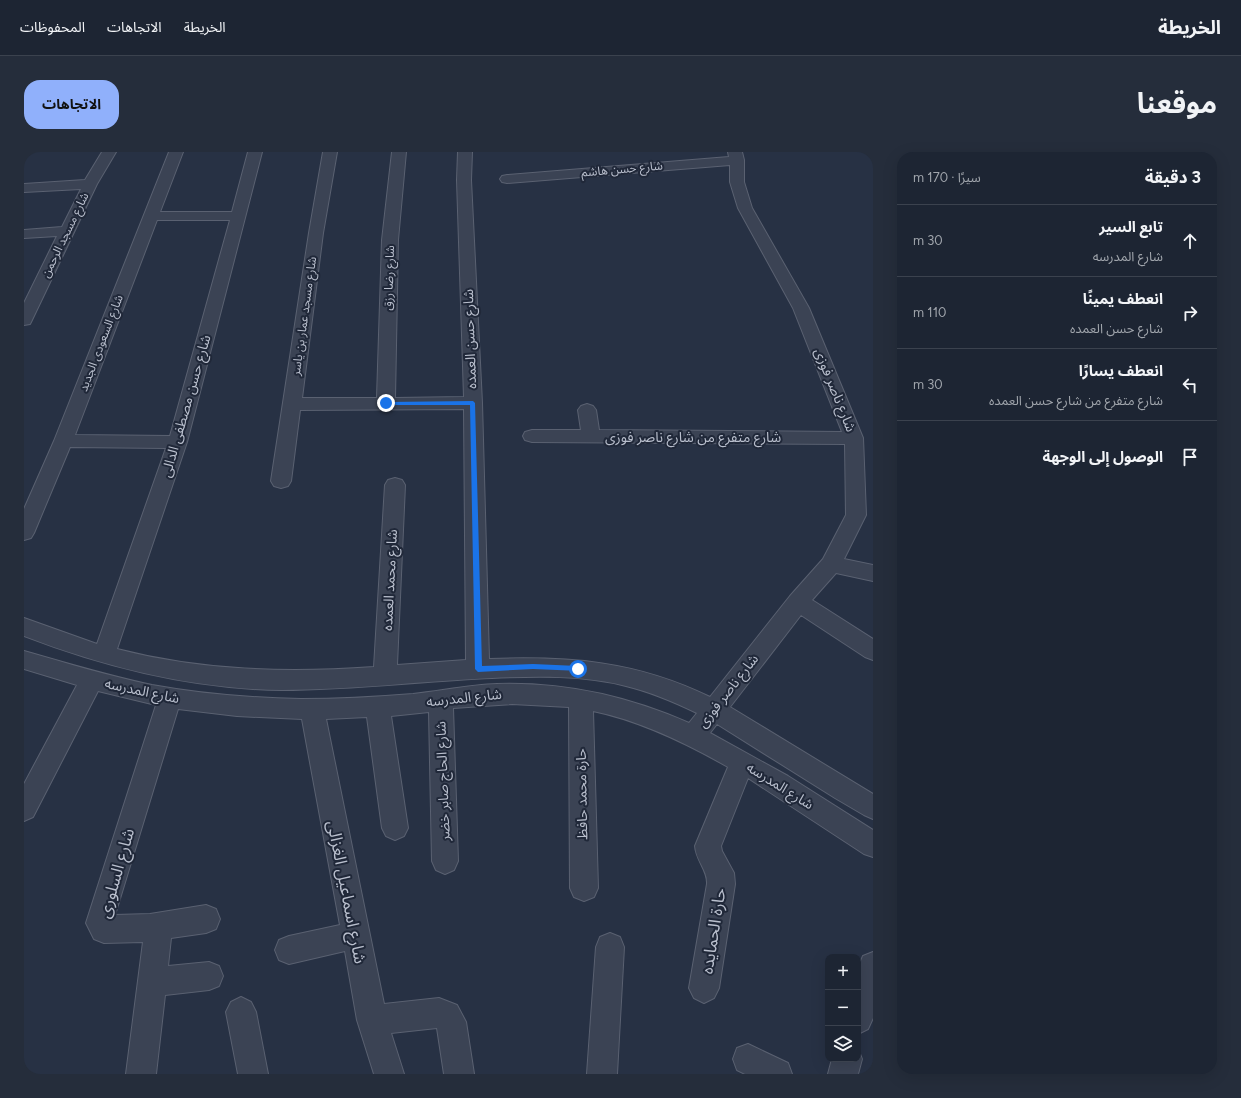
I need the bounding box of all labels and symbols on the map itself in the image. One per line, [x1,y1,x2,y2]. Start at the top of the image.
street label: شارع حسن هاشم [581,158,664,182]
street label: شارع مسجد الرحمن [38,190,93,281]
street label: شارع رضا رزق [381,245,399,311]
street label: شارع مسجد عمار بن ياسر [289,256,321,378]
street label: شارع حسن العمده [460,289,482,389]
street label: شارع السعودى الجديد [76,293,128,394]
street label: شارع حسن مصطفى الدالى [157,333,216,480]
street label: شارع ناصر فوزى [809,346,860,435]
route end [377,394,395,412]
street label: شارع متفرع من شارع ناصر فوزى [605,429,781,448]
street label: شارع محمد العمده [379,529,403,631]
street label: شارع ناصر فوزى [694,651,764,732]
route start [569,660,587,678]
street label: شارع المدرسه [103,675,181,709]
street label: شارع المدرسه [425,686,503,712]
street label: شارع الحاج صابر خضر [432,721,456,842]
street label: حارة محمد حافظ [573,748,591,840]
street label: شارع المدرسه [742,759,817,815]
street label: شارع اسماعيل الغزالى [320,819,371,966]
street label: شارع السلورى [94,826,141,921]
street label: حارة الحمايده [696,887,730,975]

